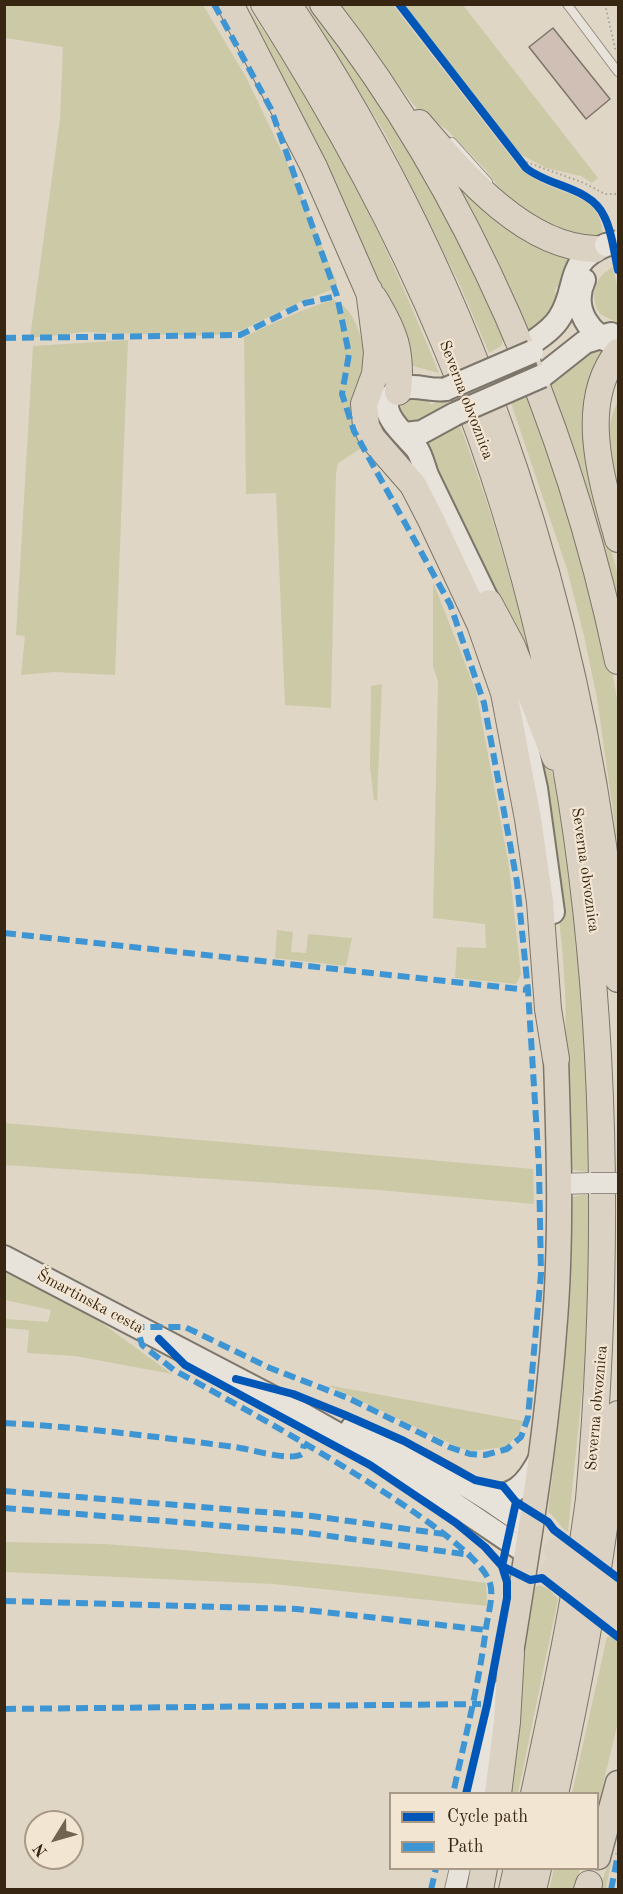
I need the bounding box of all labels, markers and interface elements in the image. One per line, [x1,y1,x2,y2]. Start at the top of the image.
street label: Severna obvoznica [434,338,498,462]
street label: Severna obvoznica [567,806,603,934]
street label: Šmartinska cesta [33,1266,147,1338]
street label: Severna obvoznica [582,1344,612,1472]
legend [389,1792,599,1870]
text: Cycle path [447,1808,528,1826]
north arrow [24,1810,84,1870]
text: Path [447,1838,483,1856]
text: N [31,1840,51,1859]

